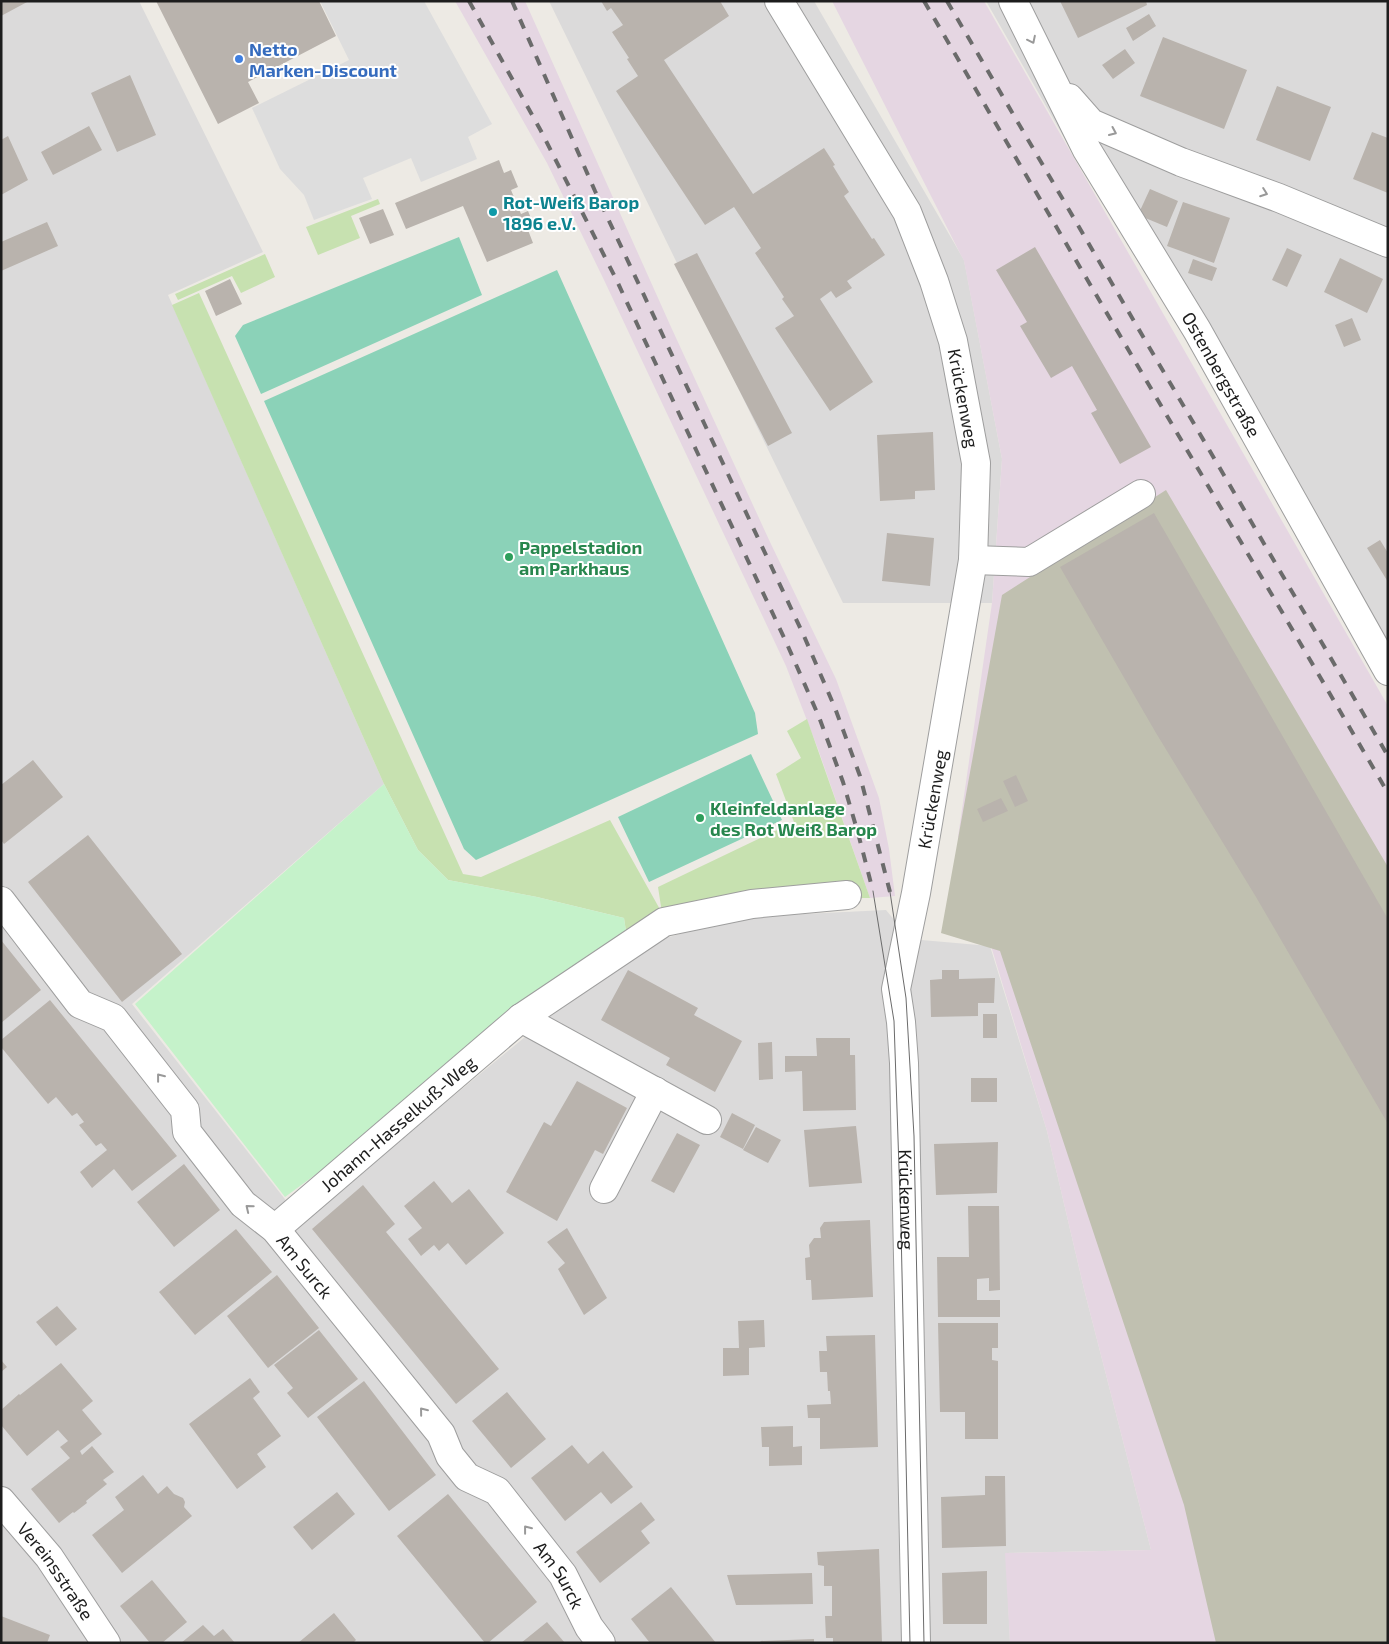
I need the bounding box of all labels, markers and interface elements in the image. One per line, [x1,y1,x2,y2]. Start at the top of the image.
one-way arrow [1026,35,1036,44]
place label: Netto Marken-Discount [249,38,398,81]
marker: Netto Marken-Discount [233,53,245,65]
one-way arrow [1108,126,1117,137]
one-way arrow [1259,187,1268,197]
place label: Rot-Weiß Barop 1896 e.V. [503,191,639,234]
marker: Rot-Weiß Barop 1896 e.V. [487,206,499,218]
street label: Ostenbergstraße [1177,308,1266,441]
street label: Krückenweg [944,347,984,450]
place label: Pappelstadion am Parkhaus [519,536,642,579]
marker: Pappelstadion am Parkhaus [503,551,515,563]
street label: Krückenweg [912,748,952,850]
place label: Kleinfeldanlage des Rot Weiß Barop [710,797,877,840]
marker: Kleinfeldanlage des Rot Weiß Barop [694,812,706,824]
street label: Johann-Hasselkuß-Weg [316,1051,480,1196]
one-way arrow [157,1074,165,1083]
street label: Krückenweg [895,1149,919,1250]
one-way arrow [246,1206,255,1214]
street label: Am Surck [272,1229,338,1303]
one-way arrow [420,1408,428,1417]
street label: Vereinsstraße [13,1518,99,1624]
one-way arrow [525,1526,533,1535]
street label: Am Surck [530,1537,589,1612]

